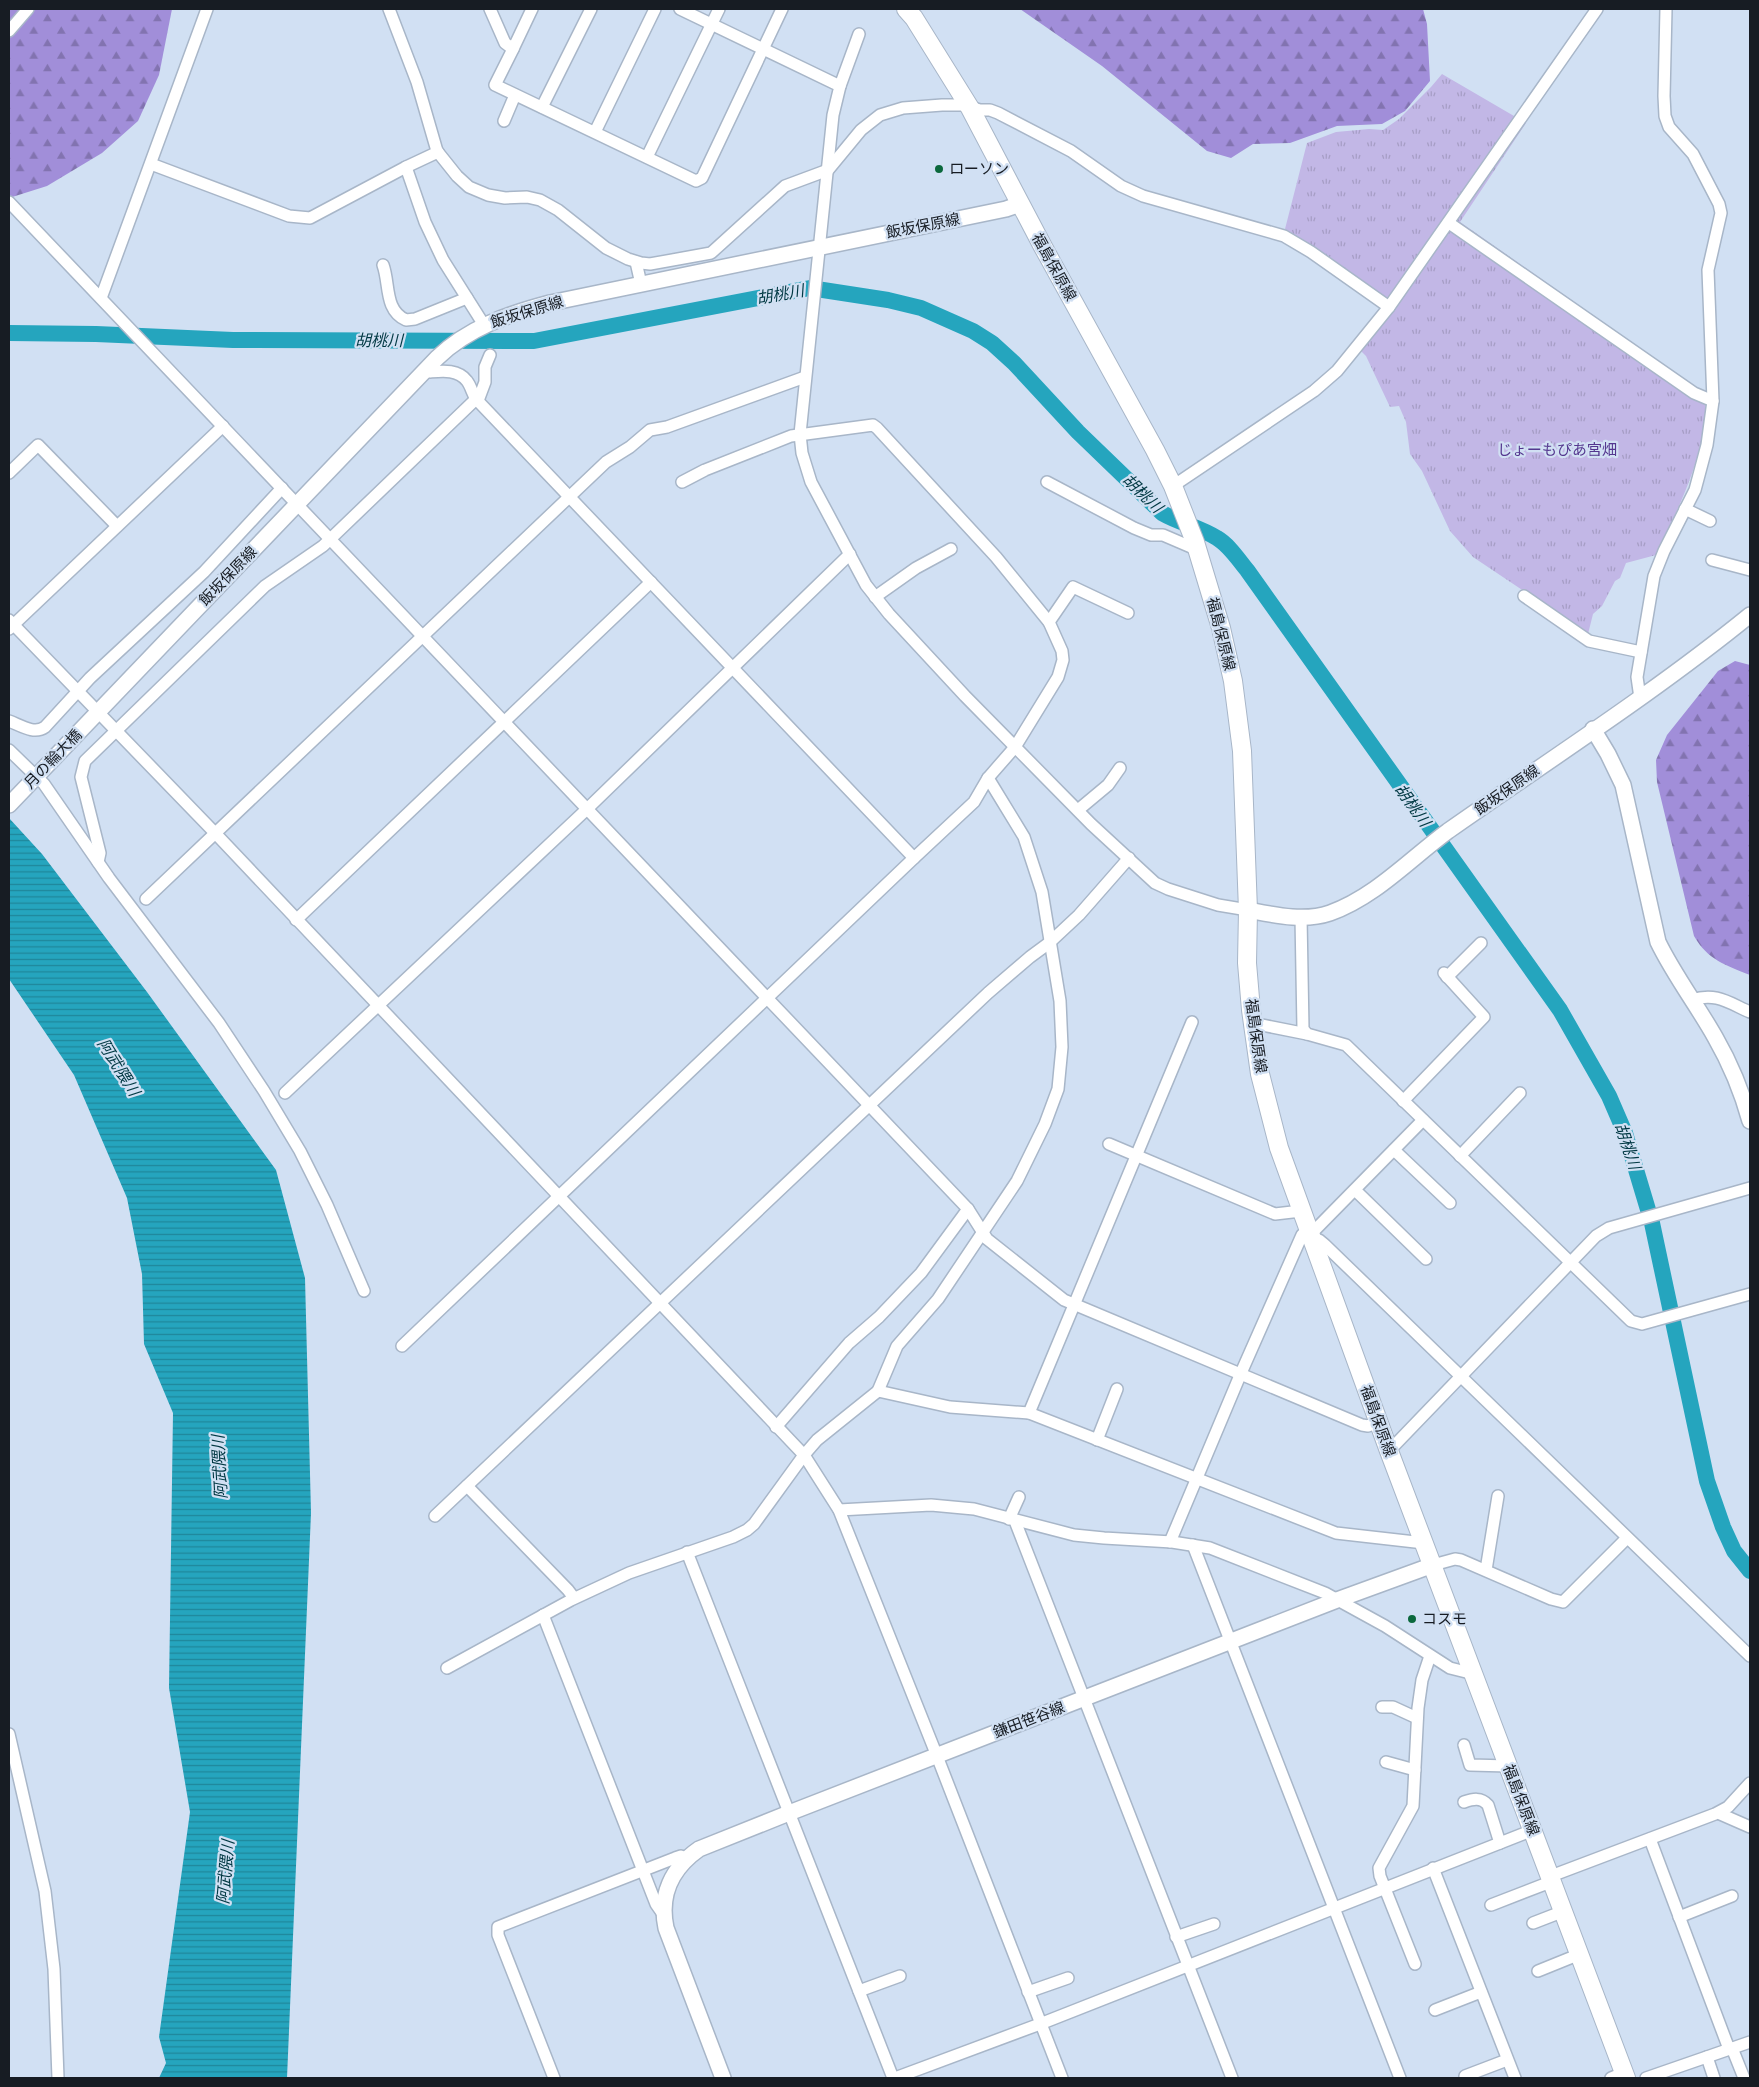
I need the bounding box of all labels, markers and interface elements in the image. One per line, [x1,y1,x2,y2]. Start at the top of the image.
place label: ローソン [949,160,1009,177]
marker: ローソン [933,163,945,175]
street label: 飯坂保原線 [884,210,961,241]
street label: 福島保原線 [1029,230,1080,304]
water label: 胡桃川 [755,281,807,307]
street label: 飯坂保原線 [488,292,565,331]
water label: 胡桃川 [355,331,405,349]
park label: じょーもぴあ宮畑 [1497,441,1617,458]
water label: 胡桃川 [1119,470,1168,518]
street label: 飯坂保原線 [195,543,260,609]
street label: 福島保原線 [1204,595,1239,672]
street label: 月の輪大橋 [20,726,85,792]
street label: 飯坂保原線 [1471,761,1542,818]
water label: 胡桃川 [1392,780,1436,831]
street label: 福島保原線 [1243,998,1270,1074]
water label: 阿武隈川 [94,1035,145,1101]
water label: 胡桃川 [1612,1120,1645,1174]
street label: 福島保原線 [1358,1383,1399,1459]
water label: 阿武隈川 [208,1433,230,1499]
place label: コスモ [1422,1610,1467,1627]
marker: コスモ [1406,1613,1418,1625]
street label: 鎌田笹谷線 [991,1698,1067,1741]
street label: 福島保原線 [1500,1762,1543,1838]
water label: 阿武隈川 [213,1837,237,1905]

